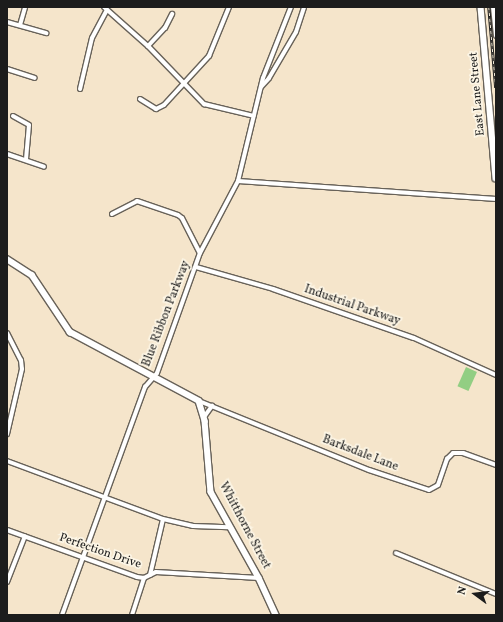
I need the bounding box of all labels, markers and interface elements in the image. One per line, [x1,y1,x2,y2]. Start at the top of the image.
street label: East Lane Street [467,51,489,137]
street label: Blue Ribbon Parkway [140,259,194,369]
street label: Industrial Parkway [302,283,402,329]
street label: Barksdale Lane [320,433,400,475]
street label: Whitthorne Street [215,480,273,572]
street label: Perfection Drive [57,531,143,573]
north arrow [455,574,495,614]
text: N [455,585,471,597]

